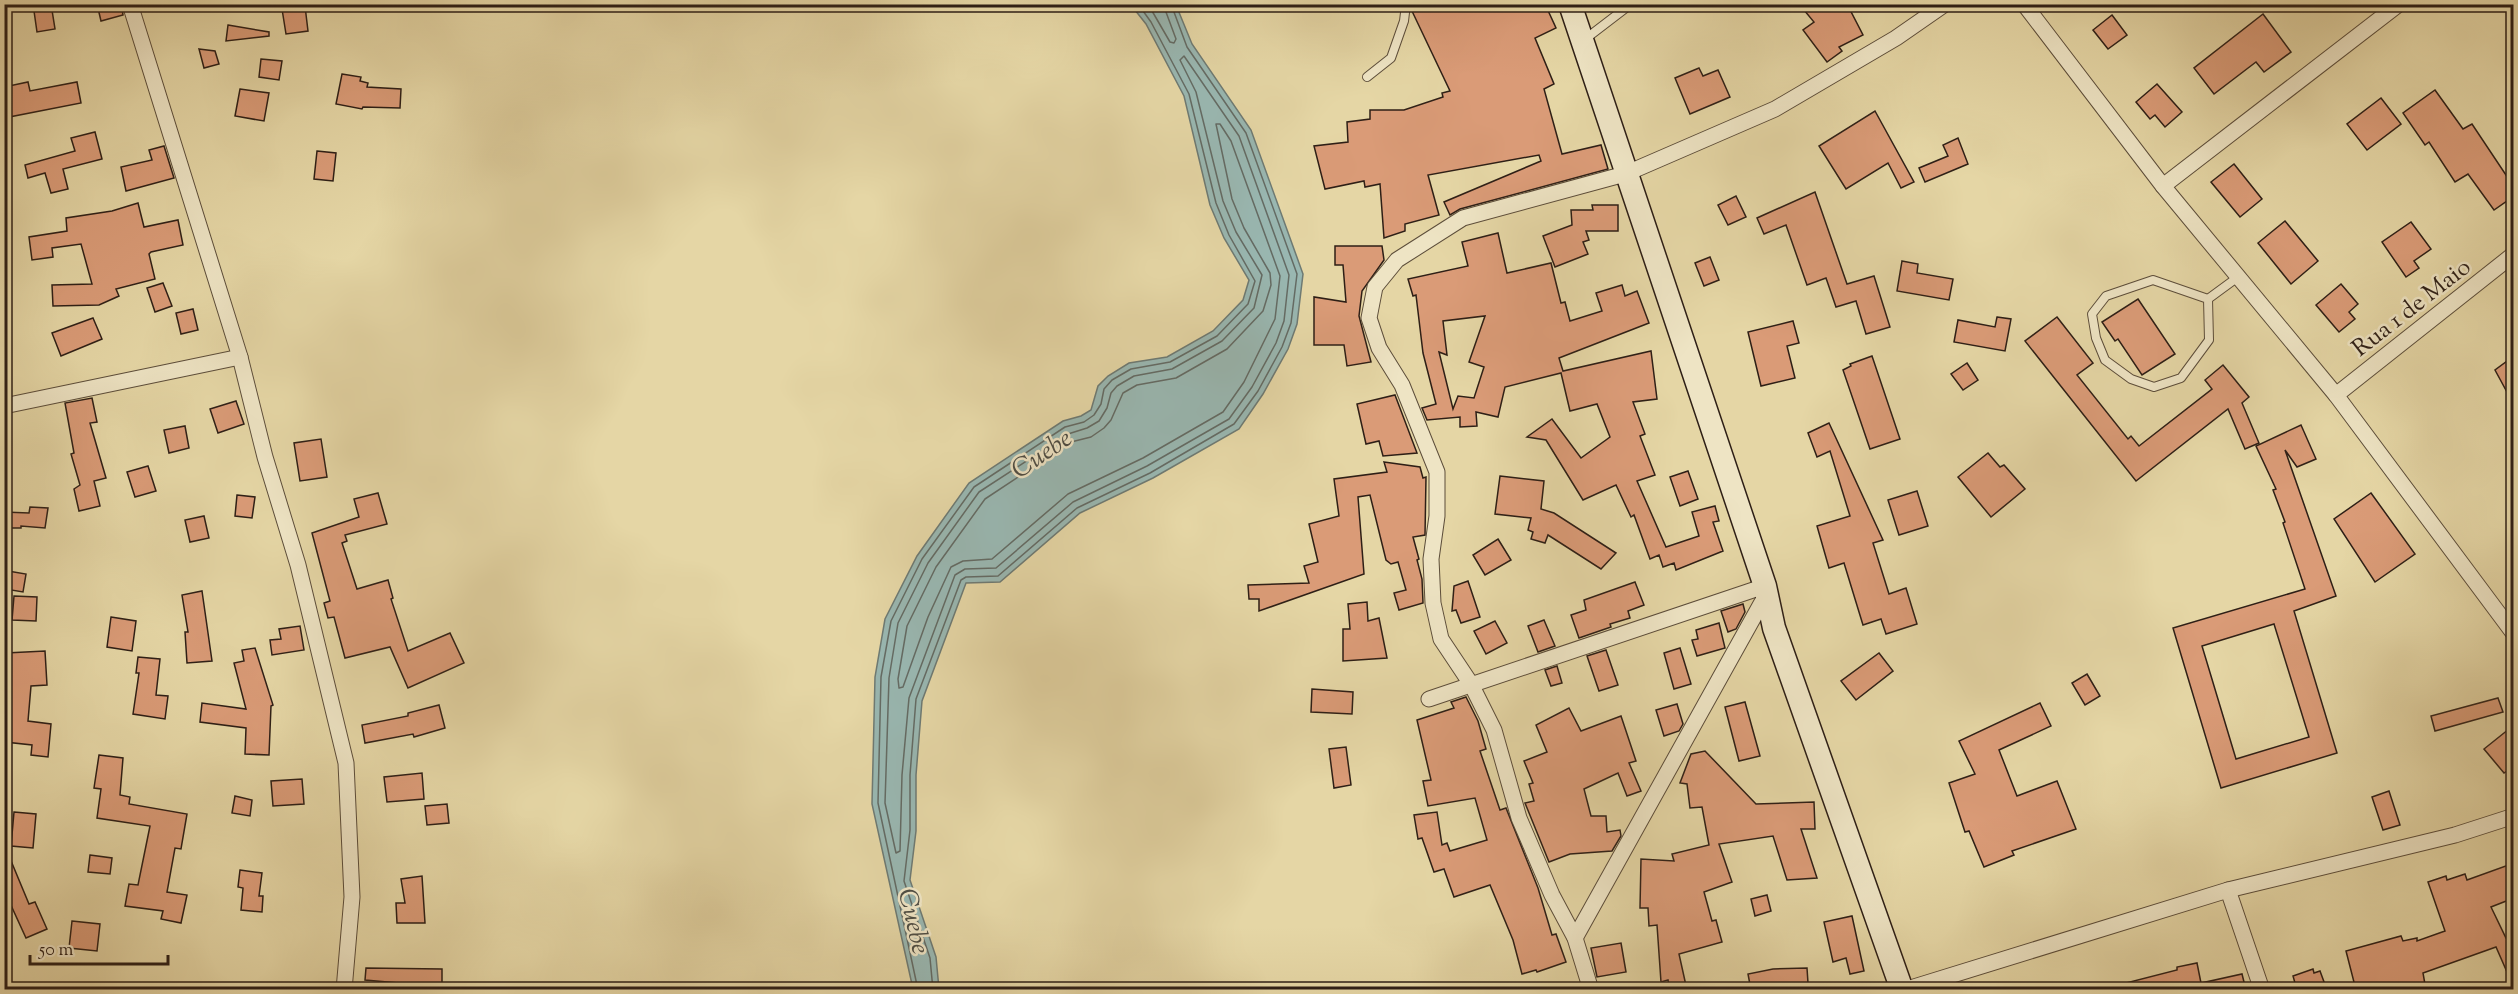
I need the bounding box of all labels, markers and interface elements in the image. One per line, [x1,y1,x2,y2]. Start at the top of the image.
street label: Rua 1 de Maio [2346,251,2479,366]
water label: Cuebe [1005,421,1080,489]
water label: Cuebe [887,885,938,958]
scale bar [30,928,168,966]
text: 50 m [38,938,74,964]

